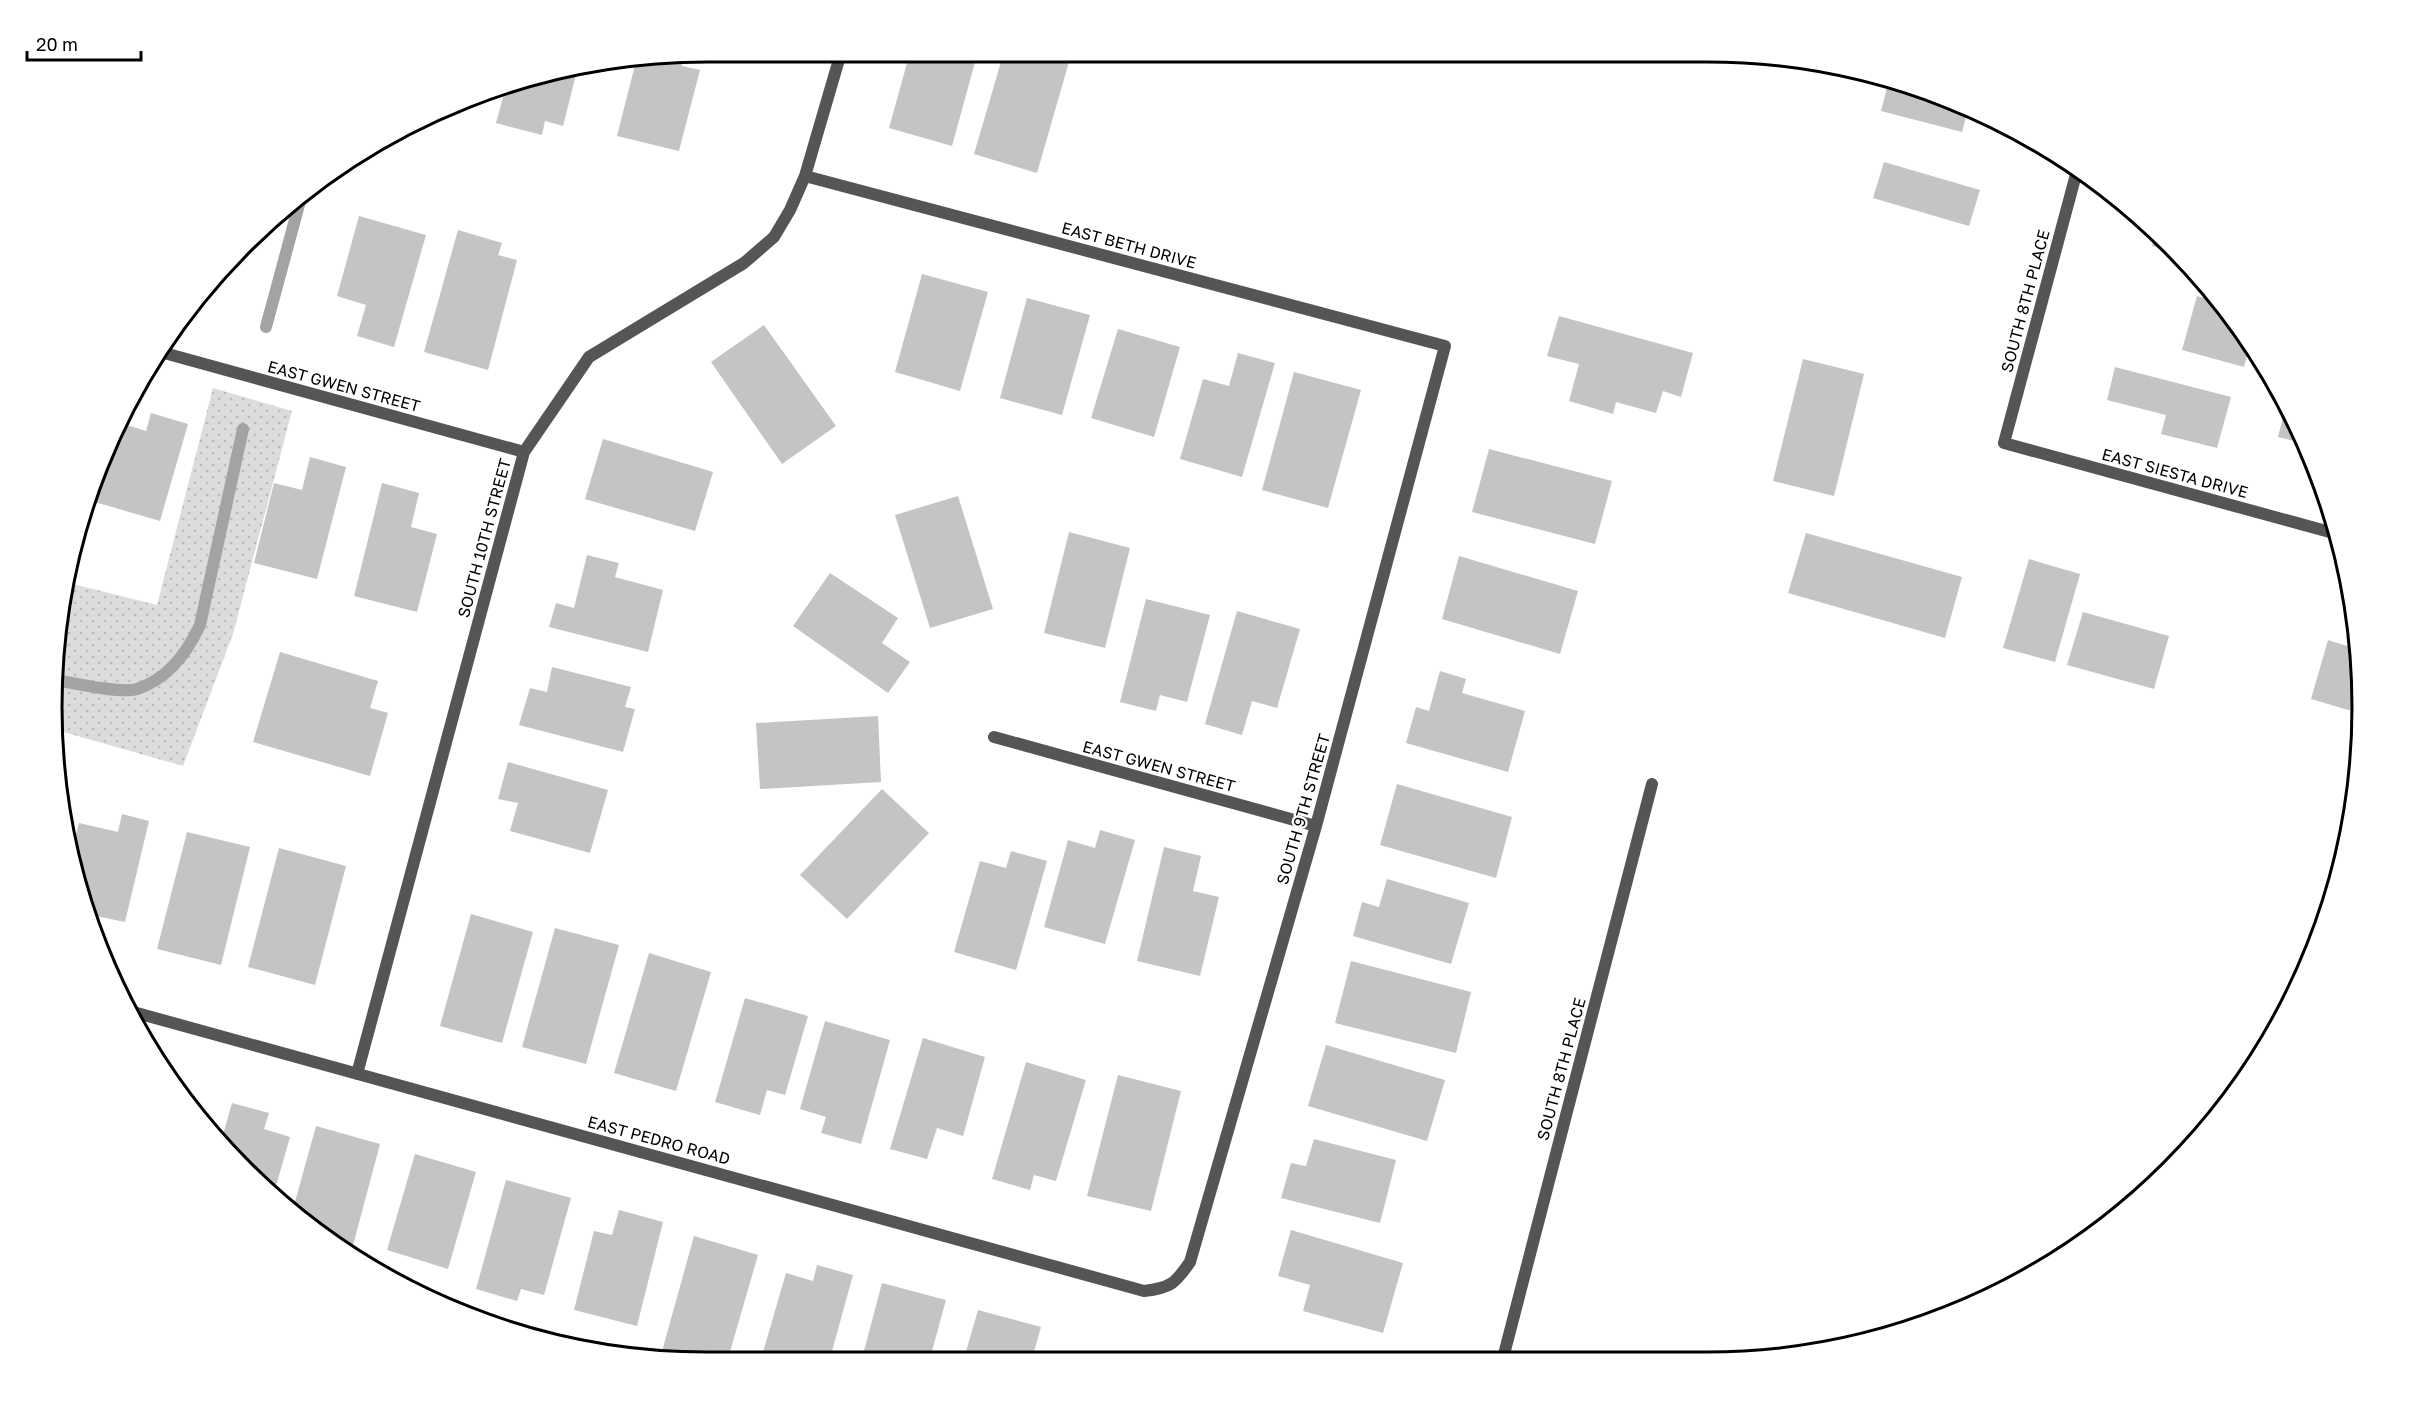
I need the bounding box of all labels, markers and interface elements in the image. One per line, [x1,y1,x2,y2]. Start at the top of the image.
scale bar [27,24,141,62]
text: 20 m [36,33,78,55]
street label: EAST BETH DRIVE [1059,217,1199,273]
street label: SOUTH 8TH PLACE [1996,228,2054,374]
street label: EAST GWEN STREET [265,356,423,416]
street label: EAST SIESTA DRIVE [2100,444,2250,502]
street label: SOUTH 10TH STREET [453,456,515,620]
street label: SOUTH 9TH STREET [1272,731,1334,887]
street label: EAST GWEN STREET [1080,736,1238,796]
street label: SOUTH 8TH PLACE [1532,996,1590,1142]
street label: EAST PEDRO ROAD [586,1111,732,1169]

